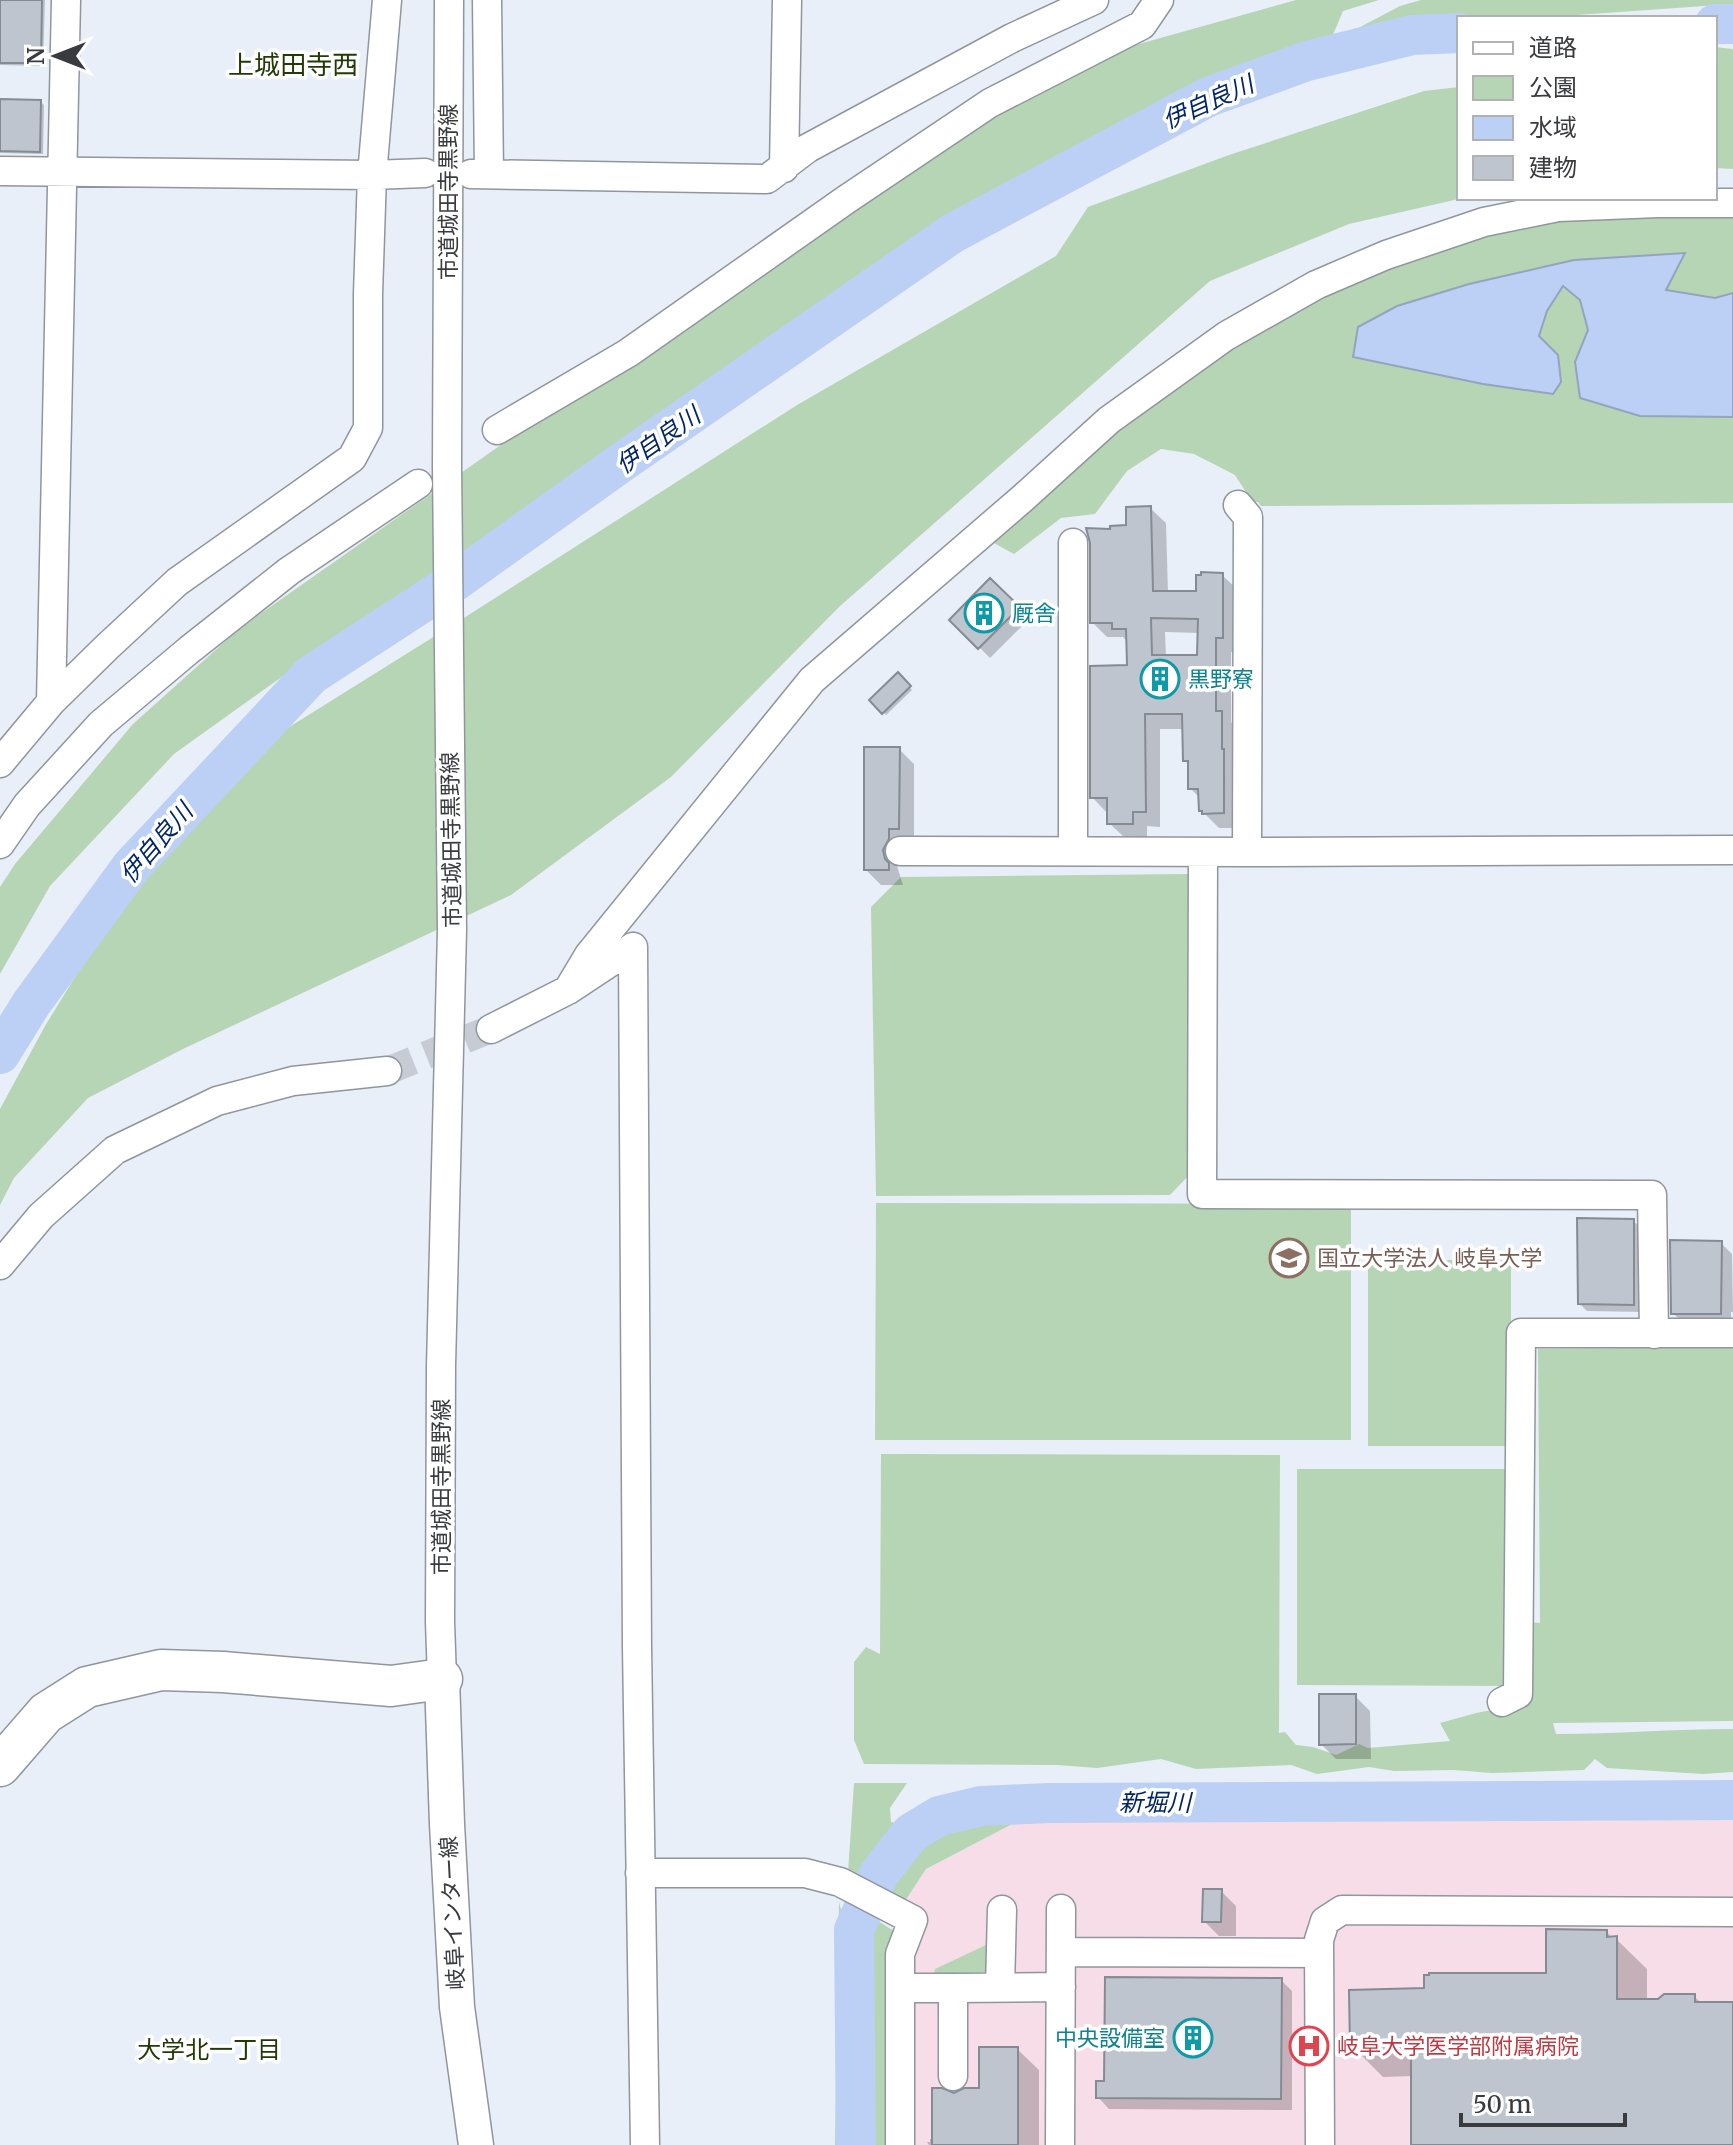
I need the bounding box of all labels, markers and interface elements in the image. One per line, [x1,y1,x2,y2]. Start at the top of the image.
north arrow [16,16,96,96]
legend [1457,16,1717,200]
text: 道路 [1529,32,1577,63]
text: N [22,47,50,65]
district label: 上城田寺西 [228,48,358,81]
water label: 伊自良川 [1158,67,1261,136]
text: 公園 [1529,72,1577,103]
street label: 市道城田寺黒野線 [434,104,462,280]
text: 水域 [1529,112,1577,143]
text: 建物 [1529,152,1577,183]
water label: 伊自良川 [610,398,709,480]
building icon: 厩舎 [963,592,1005,634]
place label: 厩舎 [1012,599,1056,627]
building icon: 黒野寮 [1139,658,1181,700]
place label: 黒野寮 [1188,665,1254,693]
street label: 市道城田寺黒野線 [435,752,467,928]
water label: 伊自良川 [113,794,201,889]
school or university icon: 国立大学法人 岐阜大学 [1268,1237,1310,1279]
place label: 国立大学法人 岐阜大学 [1317,1244,1542,1272]
street label: 市道城田寺黒野線 [427,1399,455,1575]
water label: 新堀川 [1119,1787,1194,1818]
street label: 岐阜インター線 [434,1835,470,1991]
building icon: 中央設備室 [1172,2017,1214,2059]
place label: 中央設備室 [1055,2024,1165,2052]
hospital icon: 岐阜大学医学部附属病院 [1288,2025,1330,2067]
place label: 岐阜大学医学部附属病院 [1337,2032,1579,2060]
district label: 大学北一丁目 [137,2034,281,2065]
scale bar [1461,2077,1625,2127]
text: 50 m [1473,2089,1532,2120]

